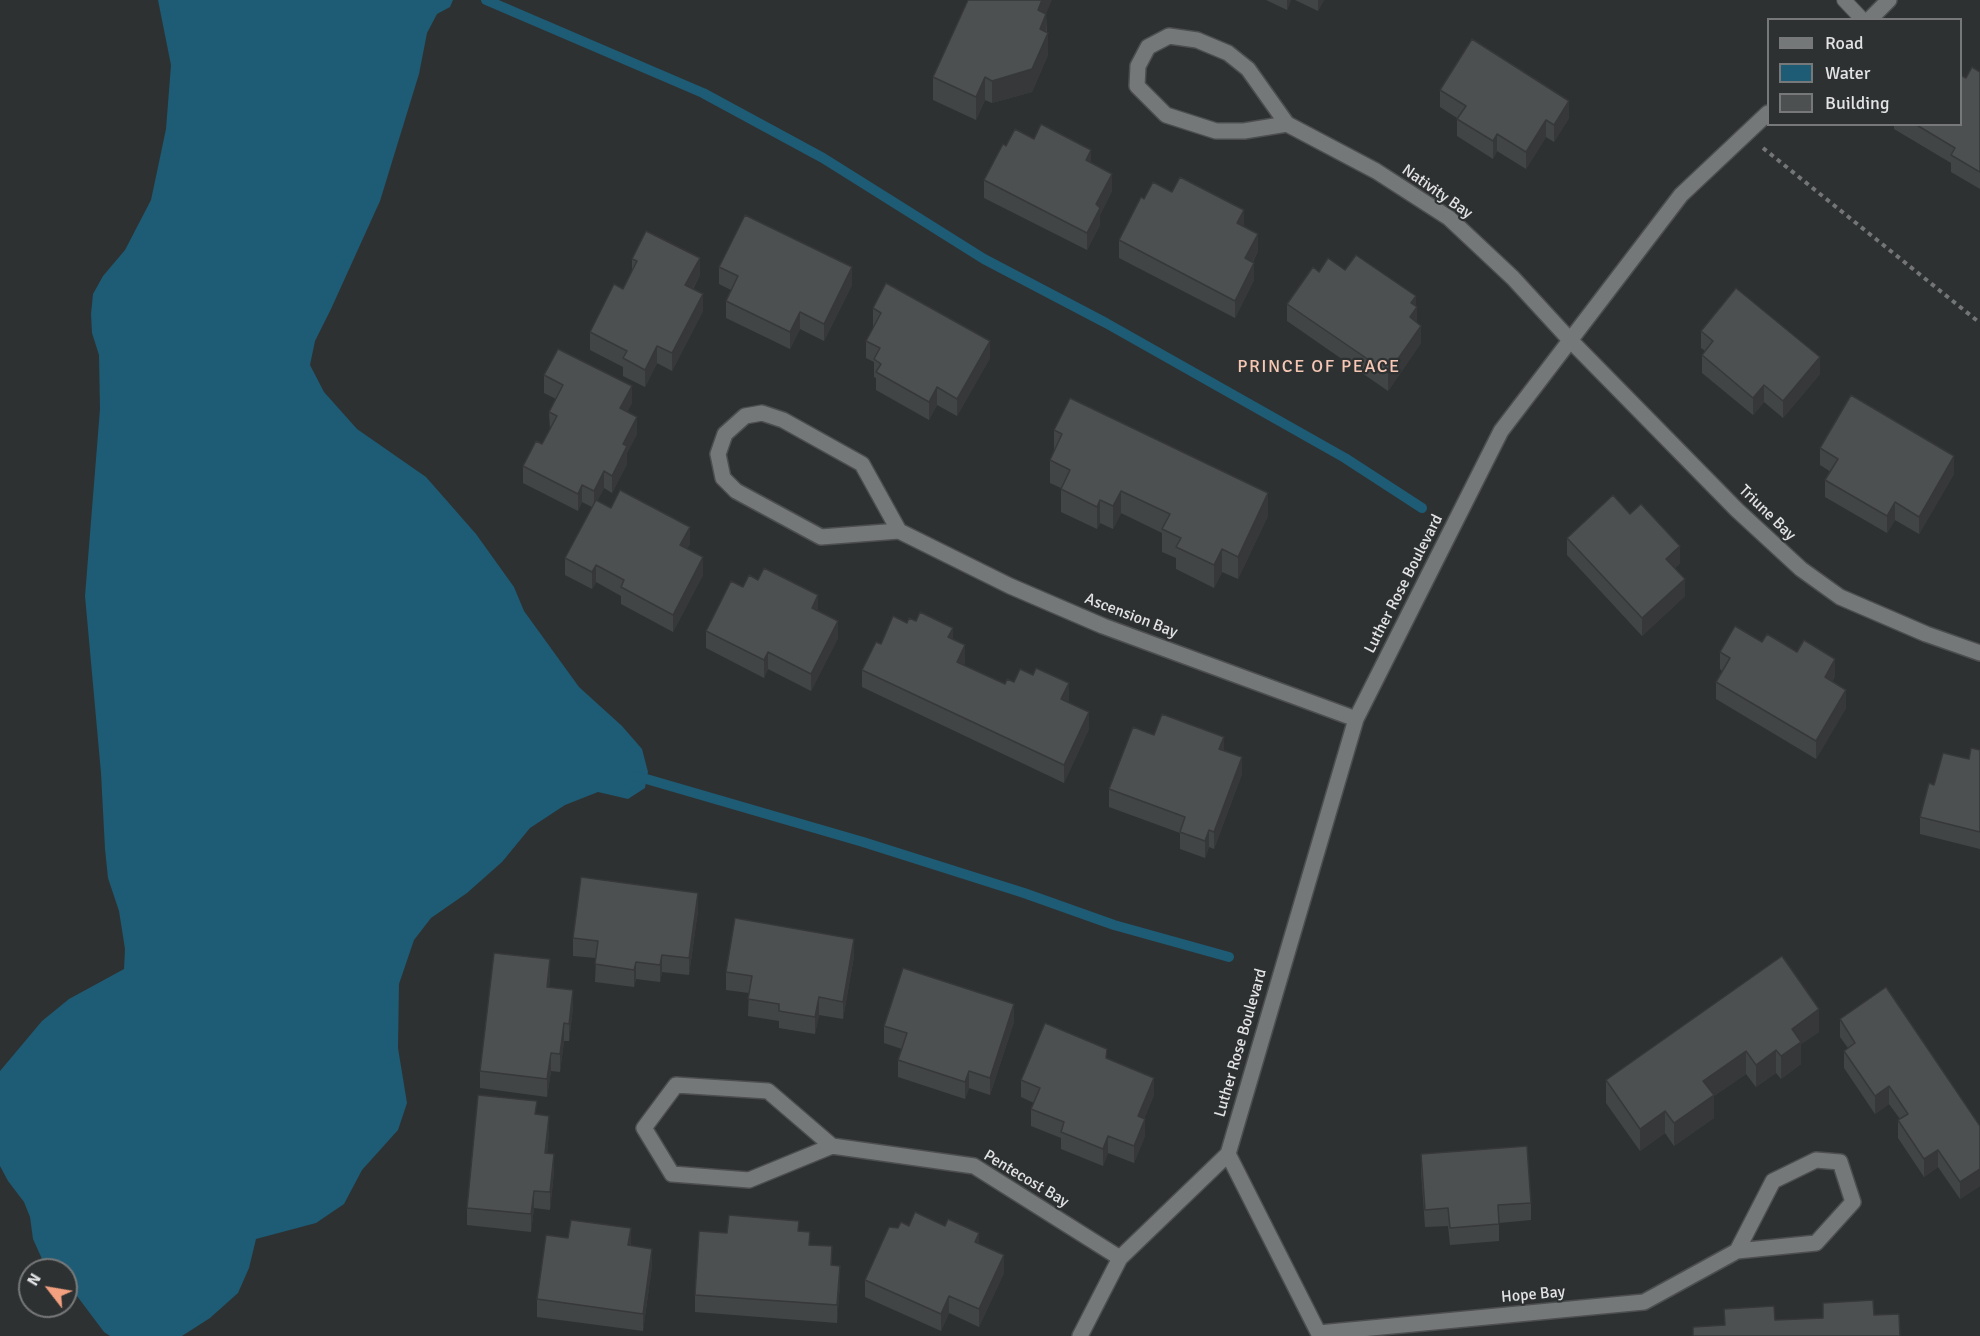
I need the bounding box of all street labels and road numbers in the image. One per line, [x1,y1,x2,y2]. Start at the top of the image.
street label: Nativity Bay [1398,161,1476,223]
street label: Triune Bay [1735,481,1799,545]
street label: Luther Rose Boulevard [1361,511,1447,657]
street label: Ascension Bay [1082,589,1180,643]
street label: Luther Rose Boulevard [1211,967,1271,1119]
street label: Pentecost Bay [980,1146,1072,1212]
street label: Hope Bay [1500,1283,1566,1307]

